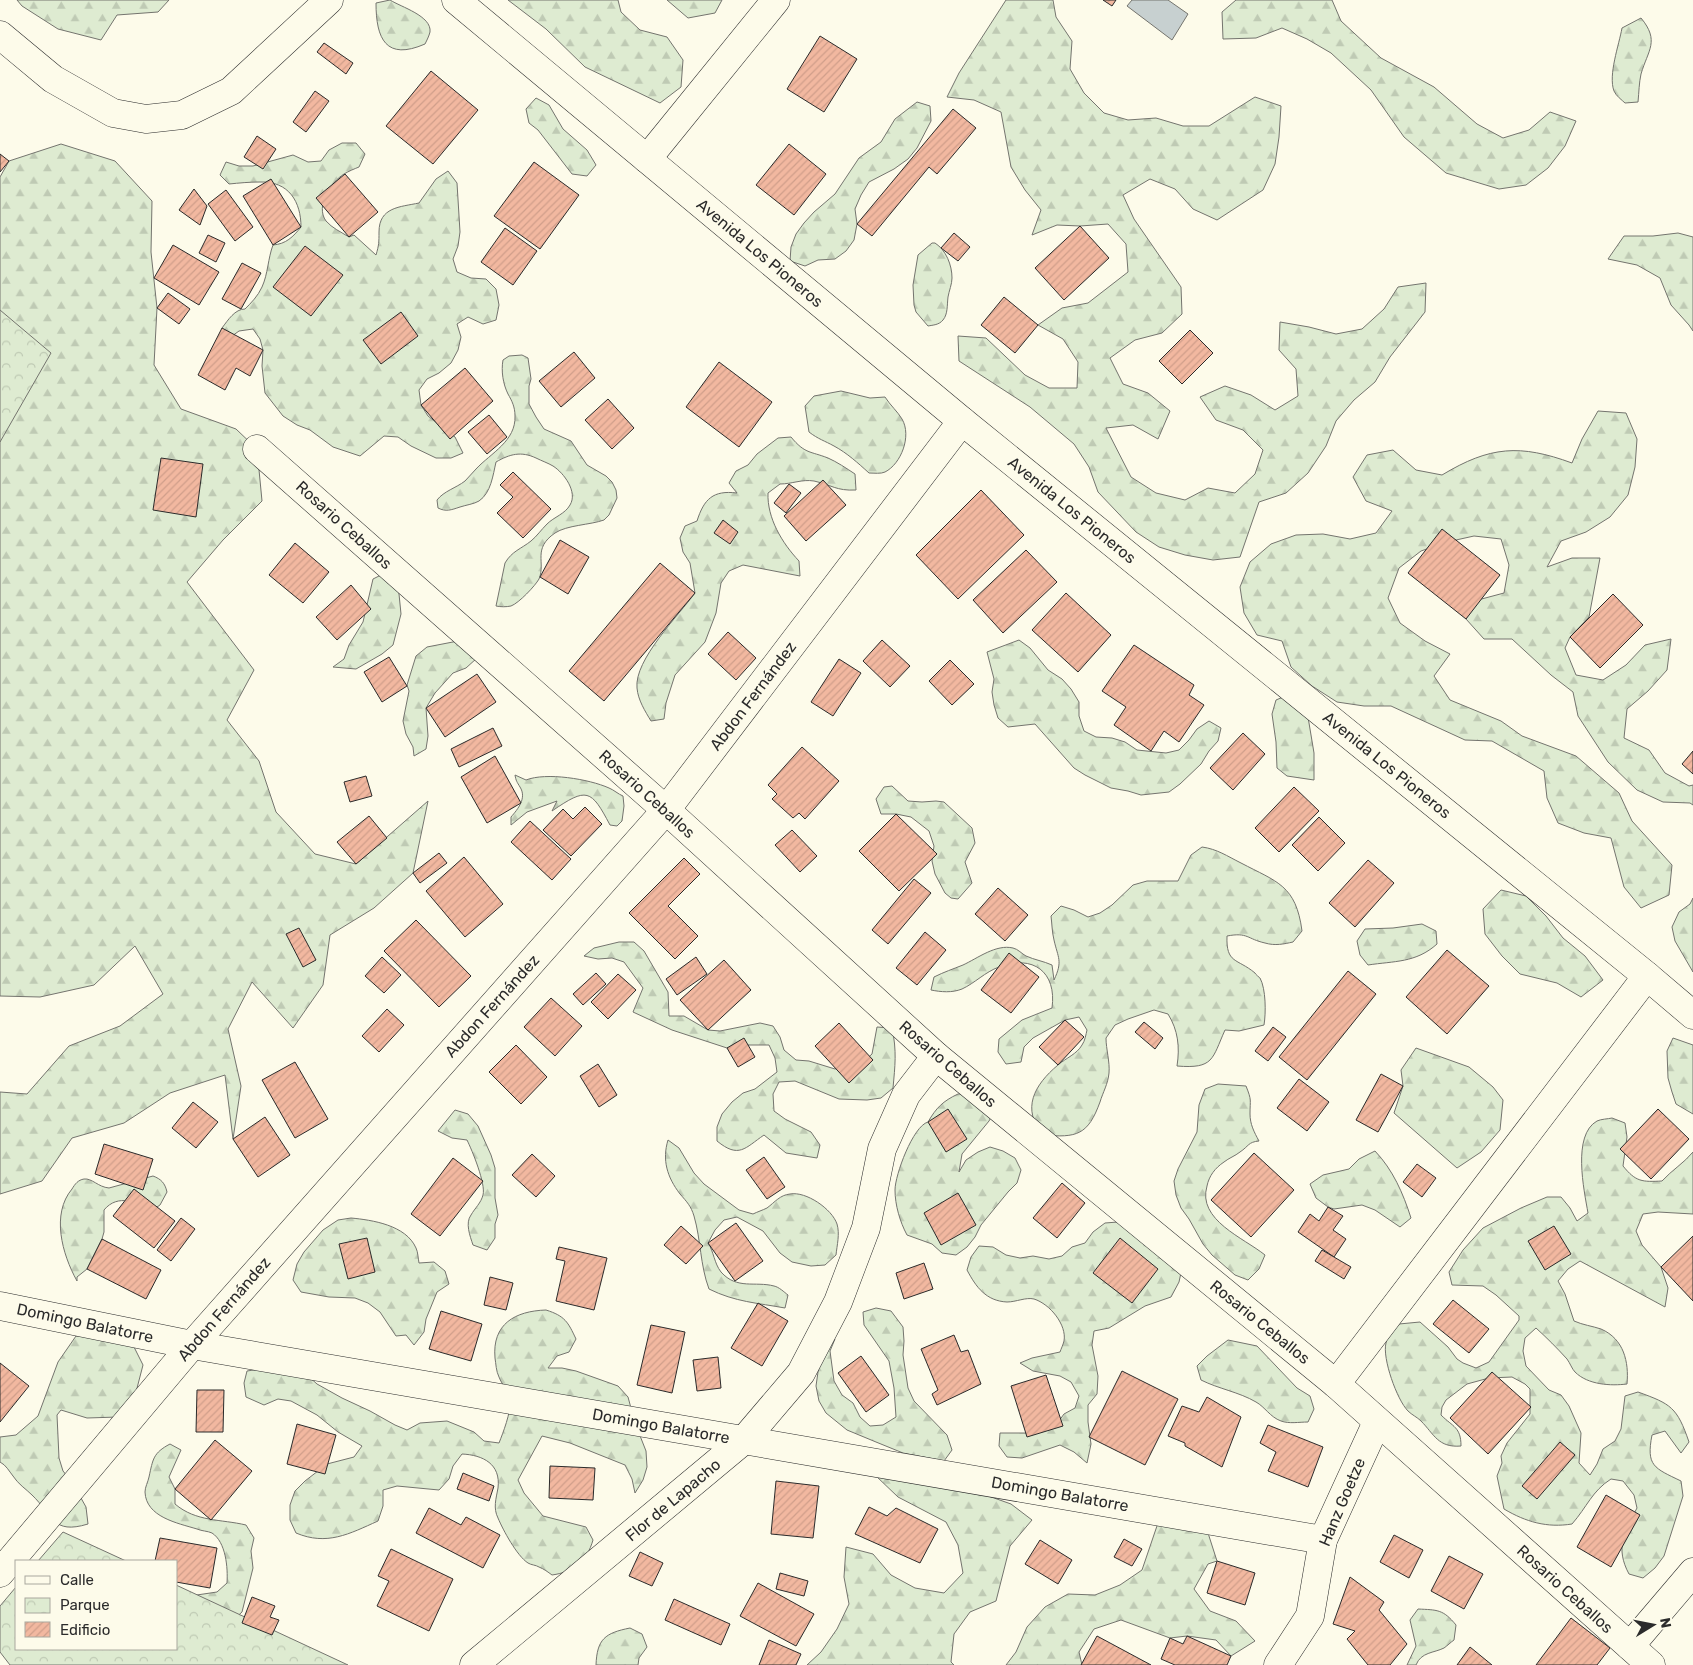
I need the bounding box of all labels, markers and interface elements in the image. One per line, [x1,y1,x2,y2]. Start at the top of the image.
street label: Avenida Los Pioneros [693,195,827,311]
street label: Avenida Los Pioneros [1004,453,1140,567]
street label: Rosario Ceballos [292,477,396,573]
street label: Abdon Fernández [706,638,800,754]
street label: Avenida Los Pioneros [1319,708,1455,822]
street label: Rosario Ceballos [595,746,699,842]
street label: Abdon Fernández [441,951,543,1061]
street label: Rosario Ceballos [895,1017,1001,1111]
street label: Abdon Fernández [174,1253,274,1365]
street label: Rosario Ceballos [1206,1276,1314,1368]
street label: Domingo Balatorre [15,1299,155,1347]
street label: Domingo Balatorre [591,1405,731,1447]
street label: Flor de Lapacho [622,1455,724,1545]
street label: Hanz Goetze [1315,1455,1369,1549]
street label: Domingo Balatorre [990,1473,1130,1515]
street label: Rosario Ceballos [1513,1541,1617,1637]
legend [15,1560,178,1650]
text: Calle [60,1571,94,1589]
text: Parque [60,1596,110,1614]
north arrow [1628,1600,1678,1650]
text: N [1656,1616,1675,1629]
text: Edificio [60,1621,110,1639]

